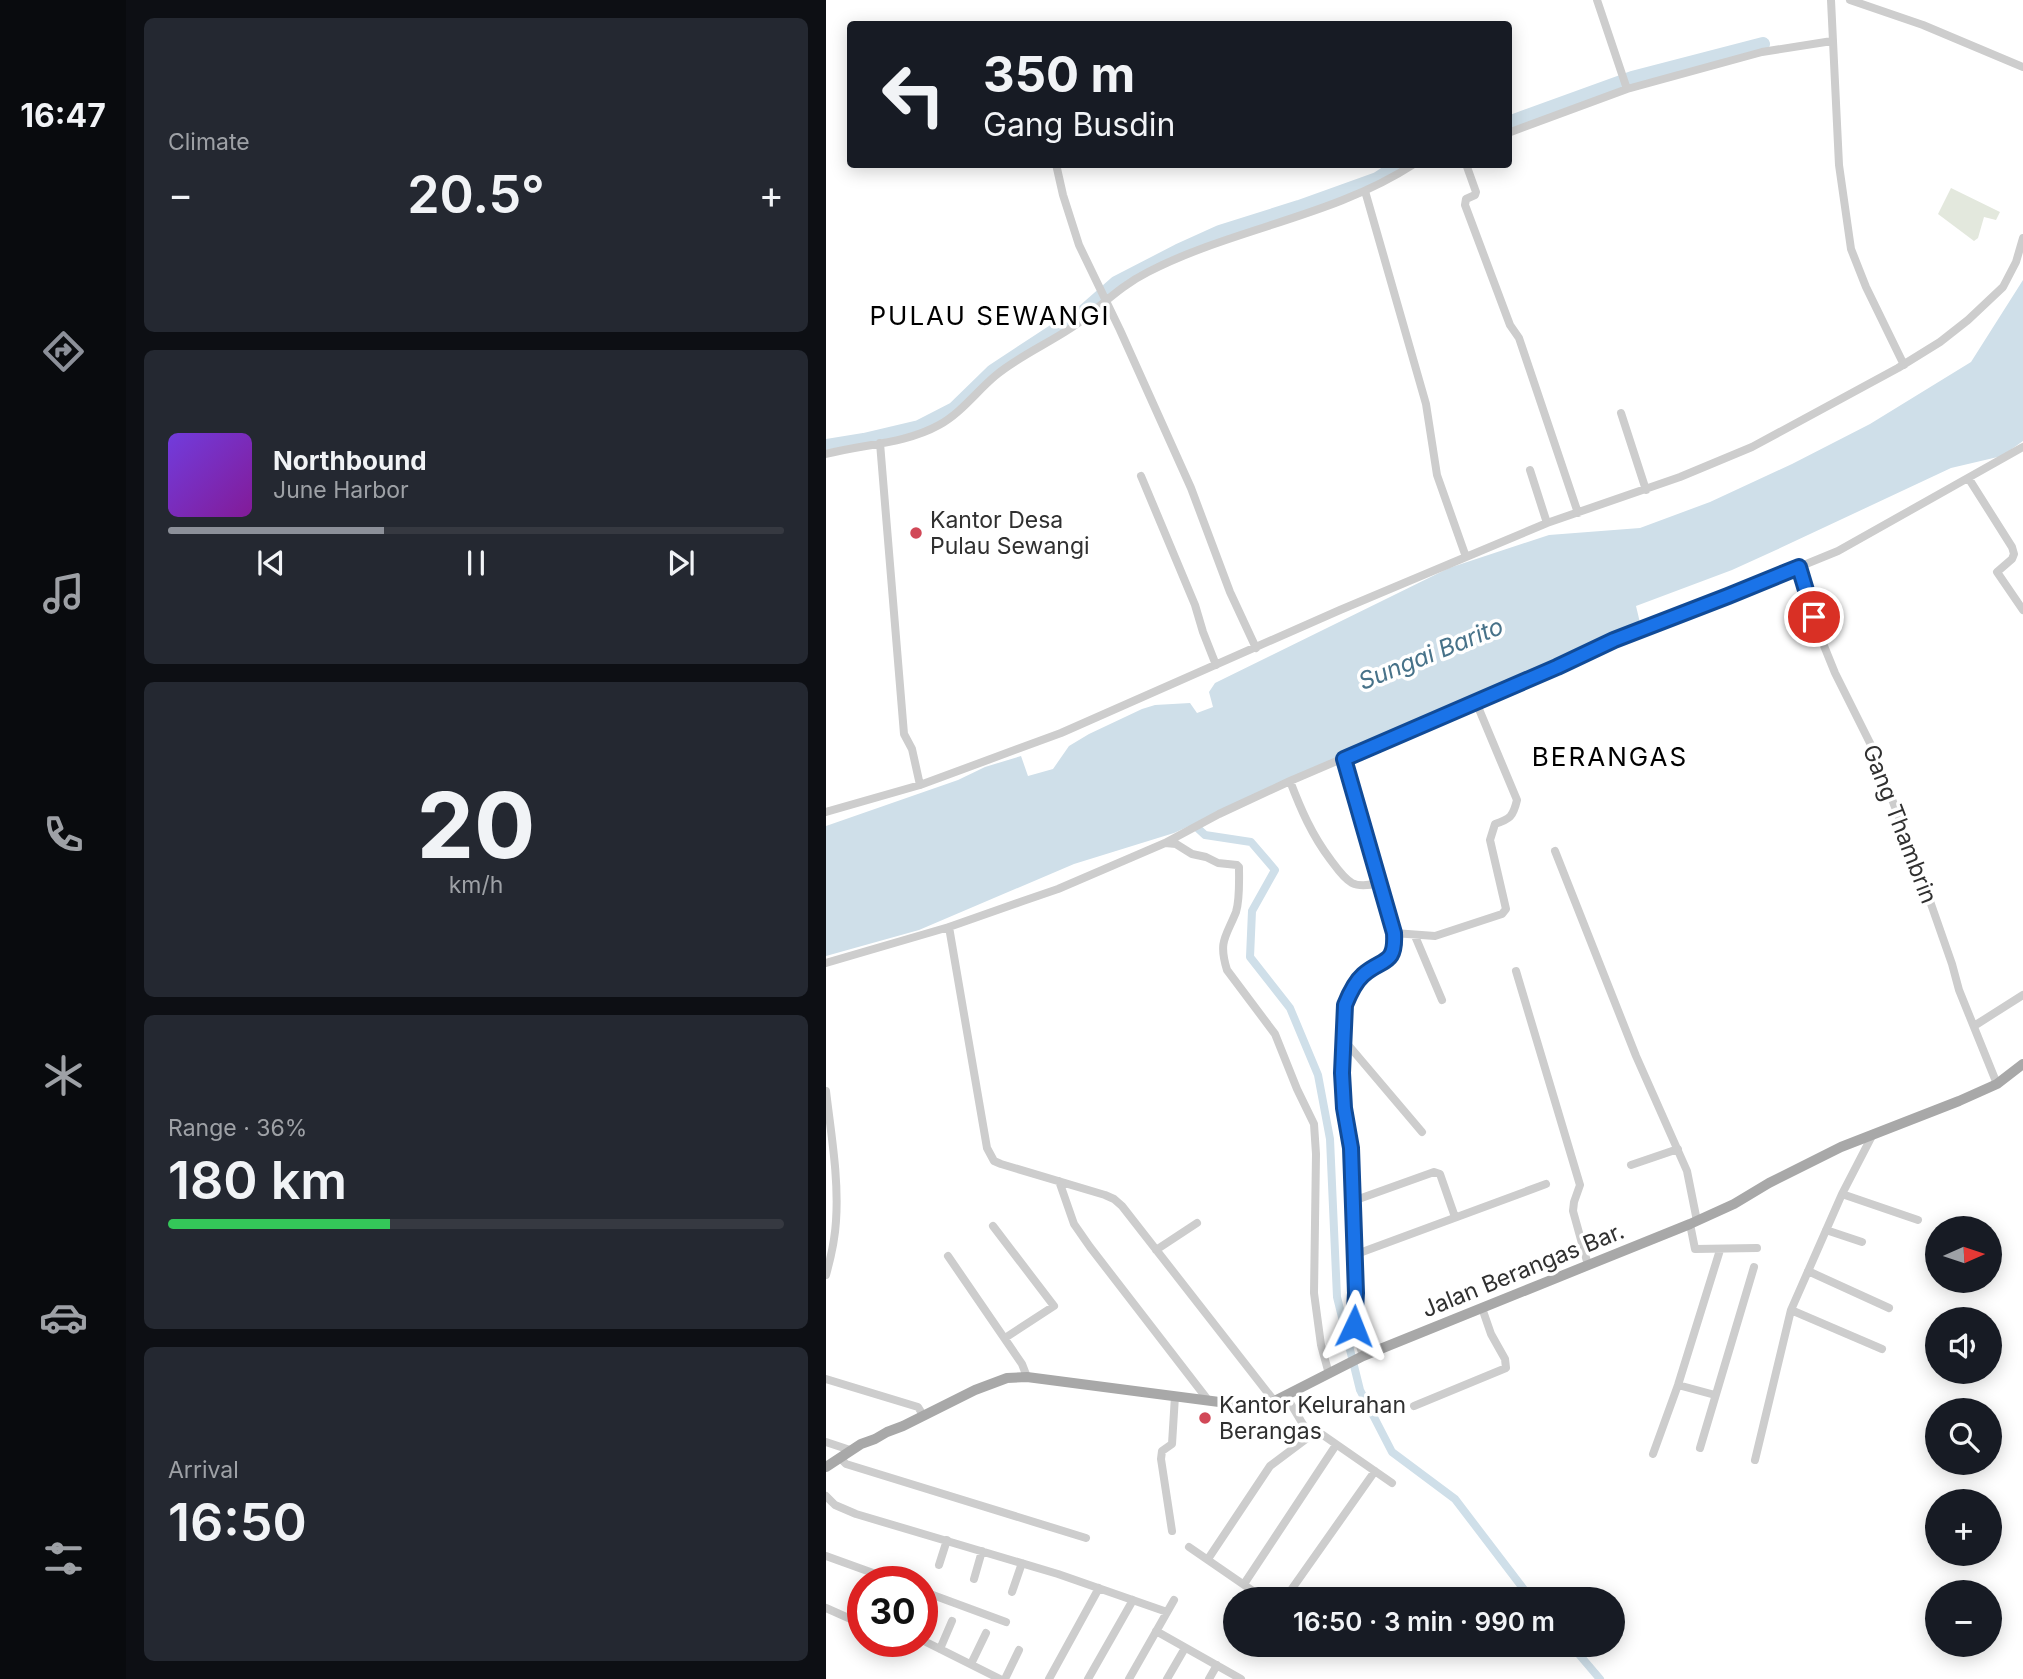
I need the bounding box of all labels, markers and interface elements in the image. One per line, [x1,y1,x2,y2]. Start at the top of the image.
text: 350 m [983,45,1135,104]
icon: left [868,49,959,140]
text: 16:47 [20,96,106,135]
text: Gang Busdin [983,105,1175,144]
text: Climate [168,128,250,156]
text: 20.5° [407,163,545,226]
text: − [168,171,193,217]
text: + [759,171,784,217]
district label: PULAU SEWANGI [869,300,1111,331]
icon: directions [39,327,88,376]
text: Northbound [273,445,427,476]
text: June Harbor [273,476,409,504]
place label: Kantor Desa Pulau Sewangi [930,506,1090,560]
marker: Kantor Desa Pulau Sewangi [908,525,924,541]
icon: previous [252,544,290,582]
icon: pause [457,544,495,582]
icon: next [662,544,700,582]
icon: music [39,569,88,618]
pin [1784,587,1844,647]
icon: arrive [1795,598,1833,636]
water label: Sungai Barito [1354,611,1507,696]
district label: BERANGAS [1532,741,1688,772]
street label: Gang Thambrin [1857,741,1943,907]
text: 20 [417,770,535,880]
icon: phone [39,810,88,859]
text: km/h [449,871,503,899]
icon: climate [39,1051,88,1100]
text: Range · 36% [168,1114,307,1142]
text: 180 km [168,1149,347,1212]
north arrow [1925,1216,2002,1293]
map controls [1925,1216,2002,1657]
street label: Jalan Berangas Bar. [1418,1217,1628,1323]
position arrow [1317,1289,1391,1363]
icon: car [39,1293,88,1342]
button: sound [1925,1307,2002,1384]
place label: Kantor Kelurahan Berangas [1219,1391,1406,1445]
button: search [1925,1398,2002,1475]
marker: Kantor Kelurahan Berangas [1197,1410,1213,1426]
text: Arrival [168,1456,239,1484]
button: + [1925,1489,2002,1566]
text: 16:50 [168,1491,307,1554]
icon: filters [39,1534,88,1583]
speed limit sign: 30 [847,1566,938,1657]
button: − [1925,1580,2002,1657]
text: 16:50 · 3 min · 990 m [1293,1606,1555,1637]

